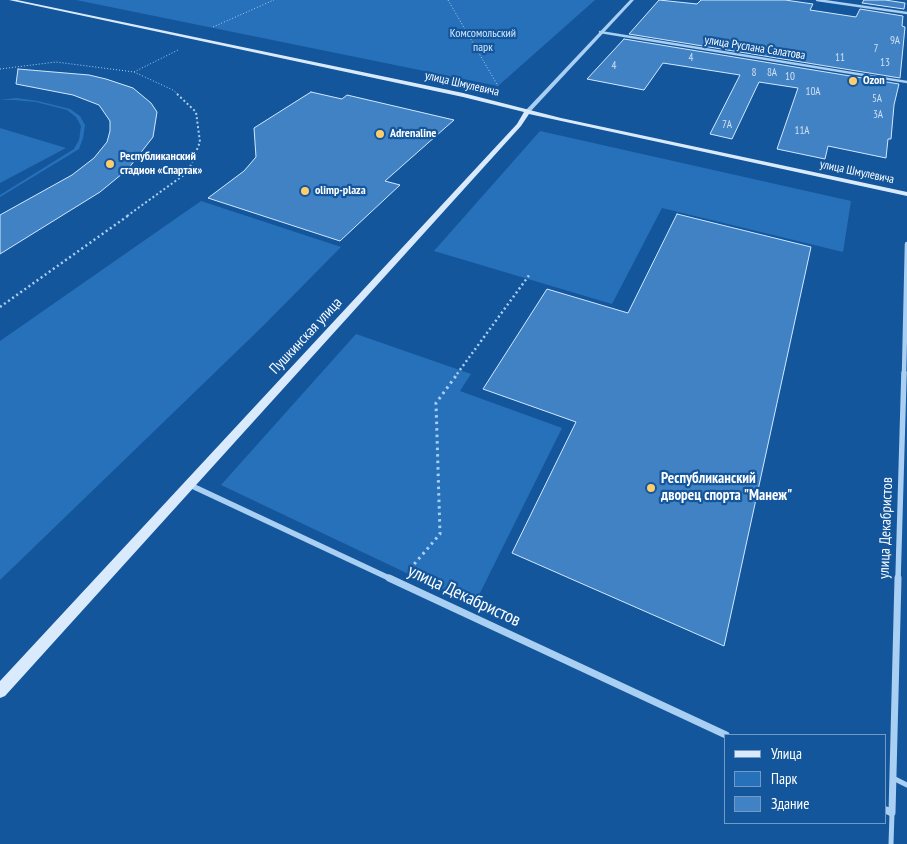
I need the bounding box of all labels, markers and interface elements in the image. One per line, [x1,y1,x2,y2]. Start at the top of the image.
park label: Комсомольский парк [450,27,516,55]
street label: улица Руслана Салатова [704,33,806,63]
house number: 9А [890,34,900,48]
house number: 7 [874,42,878,56]
house number: 4 [689,51,693,65]
house number: 11 [835,51,845,65]
house number: 13 [880,56,890,70]
house number: 4 [612,59,616,73]
house number: 8 [752,66,756,80]
house number: 8А [767,66,777,80]
street label: улица Шмулевича [424,68,500,100]
house number: 10 [785,70,795,84]
place label: Ozon [863,74,885,88]
marker: Ozon [847,75,859,87]
house number: 10А [805,85,821,99]
house number: 5А [872,92,882,106]
house number: 3А [873,108,883,122]
house number: 7А [722,118,732,132]
house number: 11А [794,124,810,138]
place label: Adrenaline [390,127,436,141]
marker: Adrenaline [374,128,386,140]
place label: Республиканский стадион «Спартак» [120,150,202,178]
street label: улица Шмулевича [818,157,896,187]
marker: Республиканский стадион «Спартак» [104,158,116,170]
place label: olimp-plaza [315,184,366,198]
marker: olimp-plaza [299,185,311,197]
street label: Пушкинская улица [266,294,346,378]
place label: Республиканский дворец спорта "Манеж" [661,470,792,505]
street label: улица Декабристов [875,477,897,579]
marker: Республиканский дворец спорта "Манеж" [645,482,657,494]
street label: улица Декабристов [404,560,524,632]
legend [724,734,887,824]
text: Улица [771,744,802,763]
text: Парк [771,769,797,788]
text: Здание [771,794,809,813]

